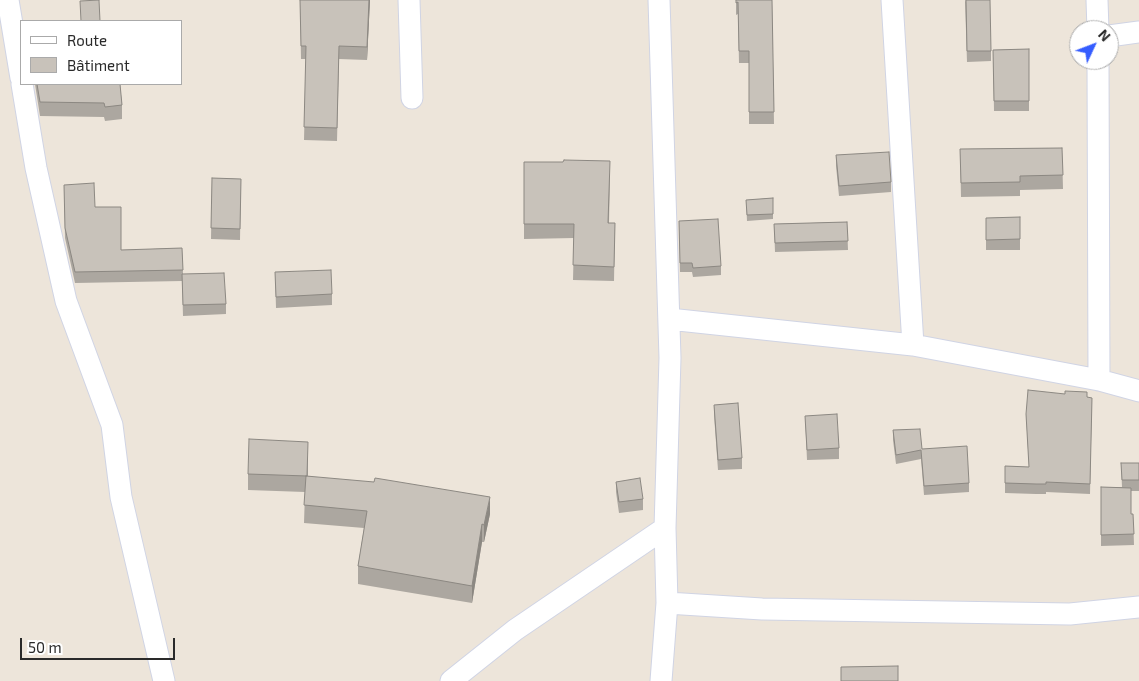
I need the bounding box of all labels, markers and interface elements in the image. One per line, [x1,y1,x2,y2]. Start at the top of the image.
legend [20,20,182,85]
north arrow [1069,20,1119,70]
text: N [1095,26,1114,45]
text: Route [67,31,107,49]
text: Bâtiment [67,56,130,74]
scale bar [22,628,178,660]
text: 50 m [28,638,62,656]

